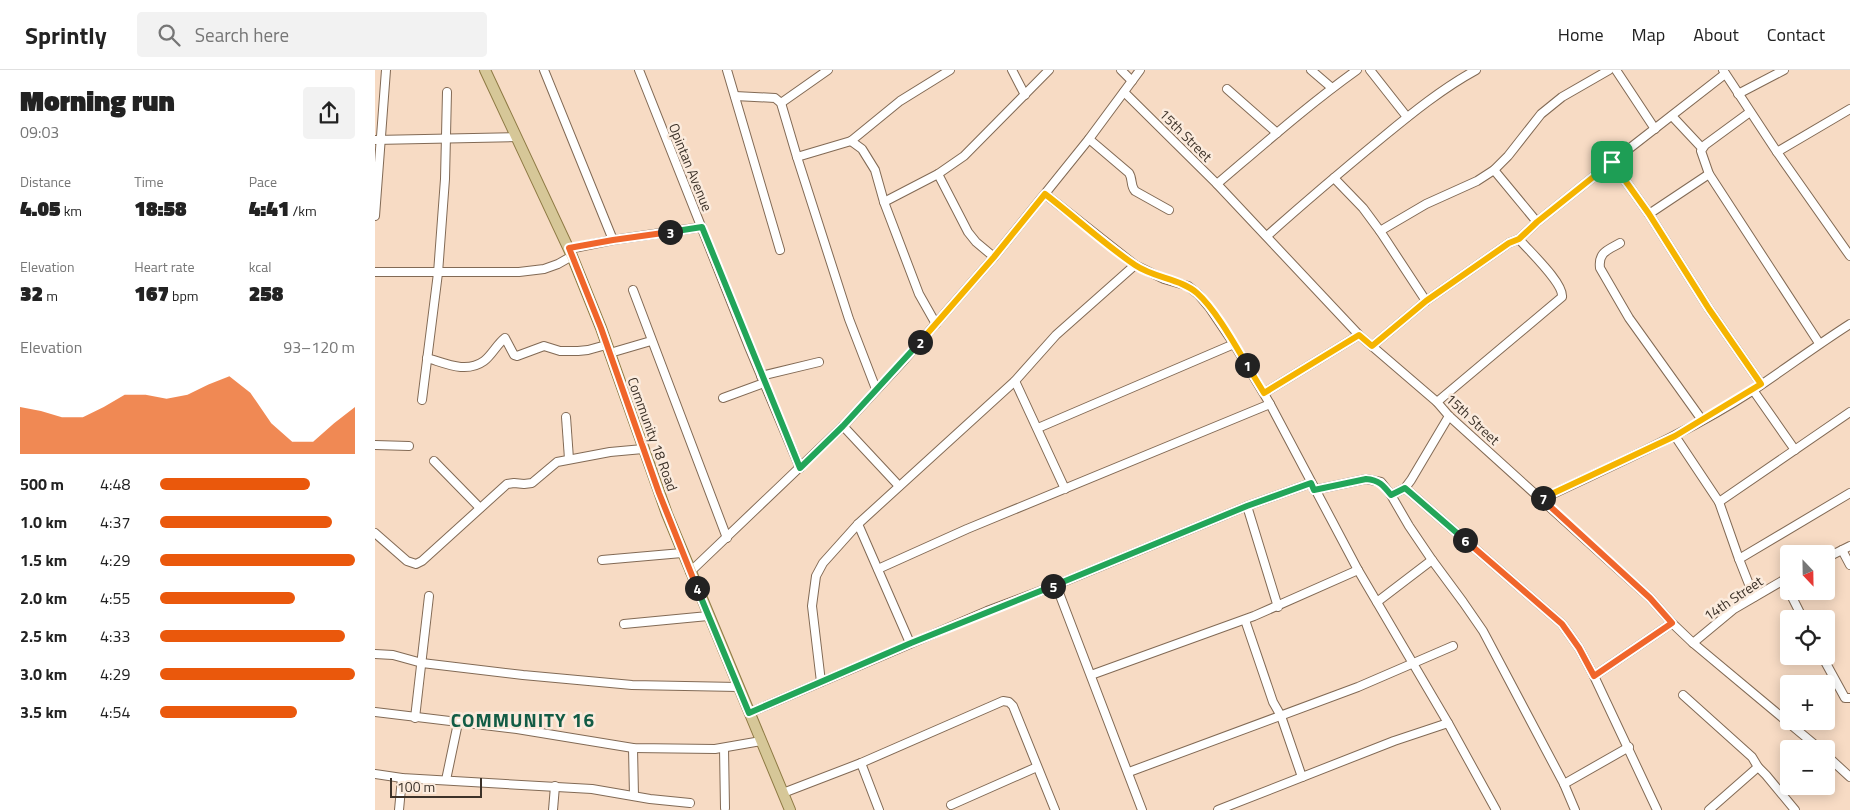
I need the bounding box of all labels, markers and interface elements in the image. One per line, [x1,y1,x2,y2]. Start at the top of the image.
search box [137,12,487,57]
text: Sprintly [25,17,107,53]
text: Search here [195,20,289,49]
icon: search [155,21,183,49]
text: Home [1558,21,1604,48]
text: Map [1632,21,1665,48]
text: About [1693,21,1739,48]
text: Contact [1767,21,1825,48]
text: Morning run [20,79,175,122]
button: share [303,87,355,139]
street label: 15th Street [1155,104,1217,166]
text: 09:03 [20,120,59,144]
street label: Opintan Avenue [664,120,718,214]
pin [1591,141,1633,183]
icon: arrive [1598,148,1626,176]
text: Distance [20,171,71,192]
text: Time [134,171,164,192]
text: Pace [249,171,277,192]
text: 4.05 [20,192,61,224]
text: 18:58 [134,192,187,224]
text: 4:41 [249,192,289,224]
text: km [61,200,82,221]
text: /km [289,200,317,221]
pin: 3 [657,220,683,244]
text: 3 [667,222,674,243]
text: Elevation [20,256,74,277]
text: Heart rate [134,256,194,277]
text: kcal [249,256,272,277]
text: 32 [20,277,43,309]
text: 167 [134,277,169,309]
text: 258 [249,277,283,309]
text: m [43,285,58,306]
text: bpm [169,285,199,306]
pin: 2 [907,330,933,354]
text: 2 [917,332,924,353]
text: Elevation [20,335,82,359]
text: 93–120 m [283,335,355,359]
pin: 1 [1235,352,1259,378]
text: 1 [1244,355,1251,376]
street label: Community 18 Road [623,374,683,494]
street label: 15th Street [1441,388,1505,450]
text: 500 m [20,472,64,496]
text: 4:48 [100,472,130,496]
pin: 7 [1531,486,1555,510]
text: 7 [1540,488,1547,509]
text: 1.0 km [20,510,67,534]
text: 4:37 [100,510,130,534]
pin: 6 [1453,528,1477,552]
text: 6 [1462,530,1469,551]
north arrow [1780,545,1835,600]
map controls [1780,545,1835,795]
text: 1.5 km [20,548,67,572]
text: 4:29 [100,548,130,572]
street label: 14th Street [1699,570,1767,626]
pin: 5 [1041,574,1065,598]
pin: 4 [685,576,709,600]
text: 5 [1050,576,1057,597]
text: 4 [694,578,701,599]
text: 2.0 km [20,586,67,610]
text: 4:55 [100,586,130,610]
button: locate [1780,610,1835,665]
text: 2.5 km [20,624,67,648]
text: 4:33 [100,624,130,648]
text: 3.0 km [20,662,67,686]
text: 4:29 [100,662,130,686]
button: + [1780,675,1835,730]
text: 3.5 km [20,700,67,724]
text: 4:54 [100,700,130,724]
district label: COMMUNITY 16 [451,705,595,734]
button: − [1780,740,1835,795]
scale bar [390,775,483,798]
text: 100 m [397,776,435,797]

